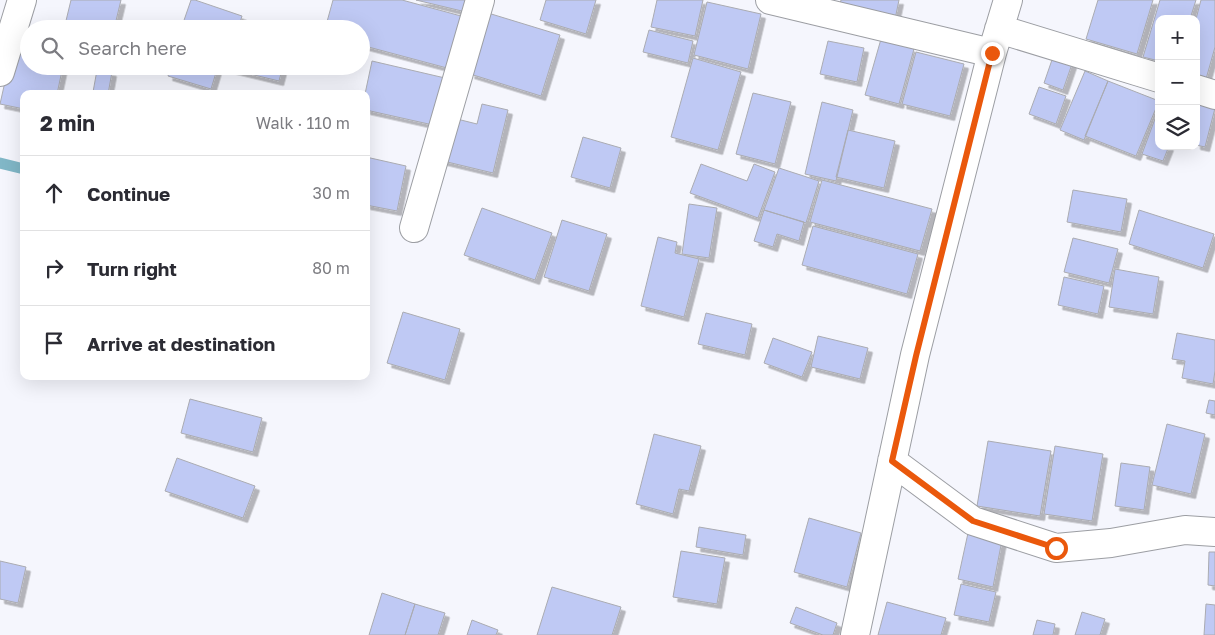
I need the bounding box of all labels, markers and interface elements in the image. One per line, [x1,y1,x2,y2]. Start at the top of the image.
map controls [1155,15,1200,150]
button: + [1155,15,1200,60]
search box [20,20,370,75]
icon: search [38,34,66,62]
text: Search here [78,36,187,59]
route end [981,42,1004,65]
button: − [1155,60,1200,105]
button: layers [1155,105,1200,150]
text: 2 min [40,110,95,136]
text: Walk · 110 m [256,113,350,133]
icon: ahead [40,179,68,207]
text: Continue [87,182,170,205]
text: 30 m [313,183,350,203]
icon: right [40,254,68,282]
text: Turn right [87,257,177,280]
text: 80 m [312,258,350,278]
icon: arrive [40,329,68,357]
text: Arrive at destination [87,332,275,355]
route start [1045,537,1068,560]

